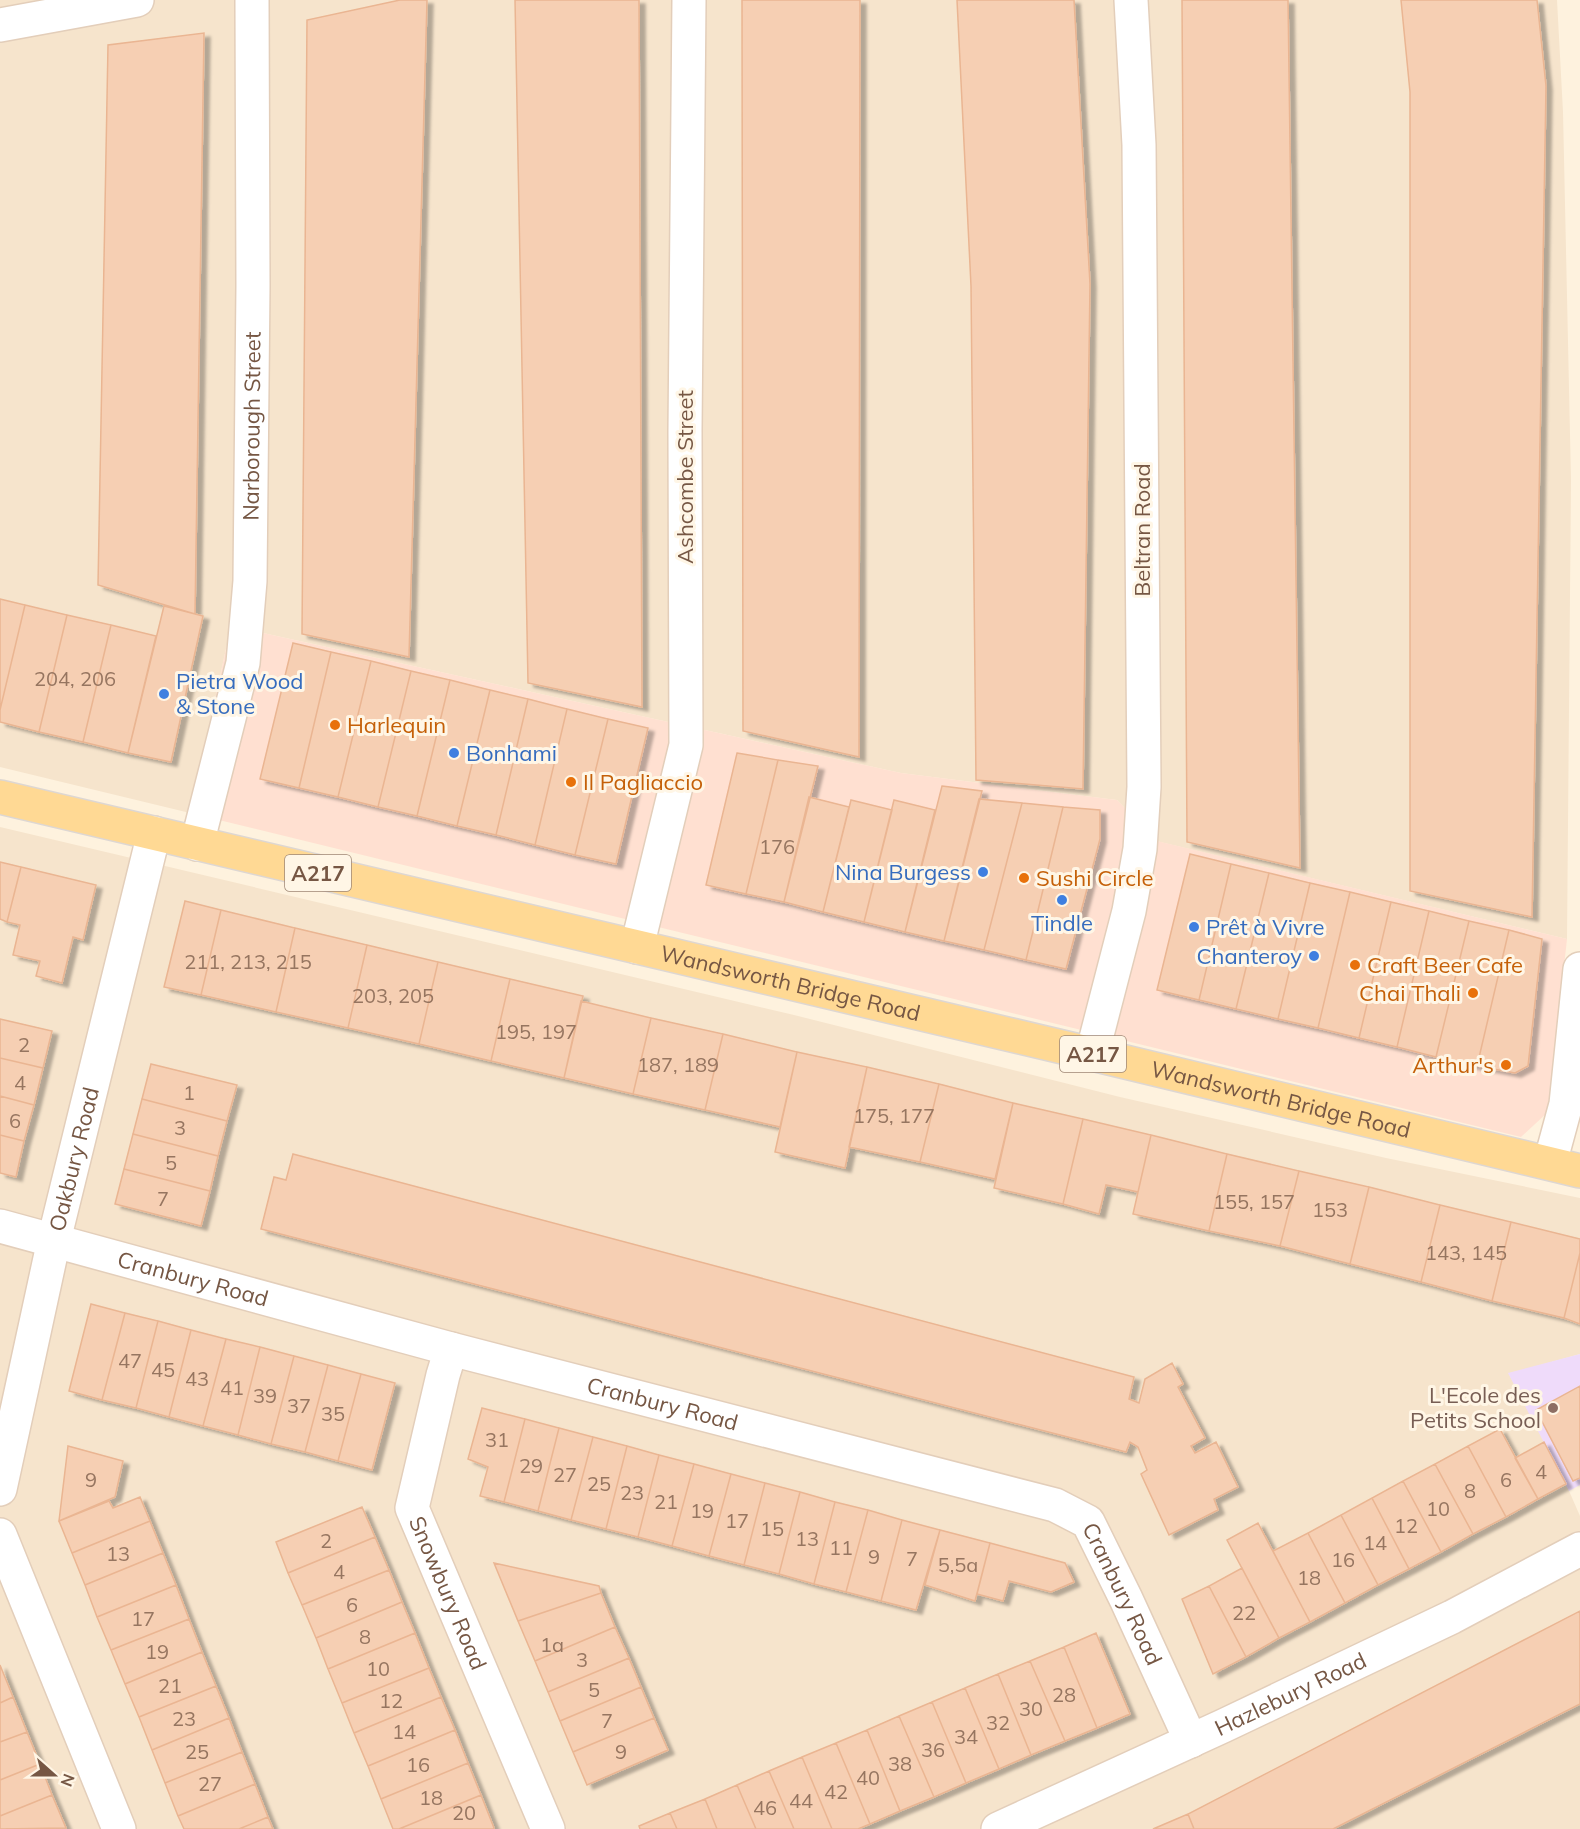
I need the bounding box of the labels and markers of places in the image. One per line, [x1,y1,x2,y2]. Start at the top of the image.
place label: Pietra Wood & Stone [176,667,304,720]
marker: Pietra Wood & Stone [157,687,171,701]
place label: Harlequin [347,711,446,739]
marker: Harlequin [328,718,342,732]
place label: Bonhami [466,739,557,767]
marker: Bonhami [447,746,461,760]
place label: Il Pagliaccio [583,768,703,796]
marker: Il Pagliaccio [564,775,578,789]
place label: Nina Burgess [835,858,971,886]
place label: Sushi Circle [1036,864,1153,892]
marker: Nina Burgess [976,865,990,879]
marker: Sushi Circle [1017,871,1031,885]
marker: Tindle [1055,893,1069,907]
place label: Tindle [1031,909,1093,937]
place label: Prêt à Vivre [1206,913,1324,941]
marker: Prêt à Vivre [1187,920,1201,934]
place label: Chanteroy [1196,942,1302,970]
marker: Chanteroy [1307,949,1321,963]
place label: Craft Beer Cafe [1367,951,1523,979]
marker: Craft Beer Cafe [1348,958,1362,972]
place label: Chai Thali [1359,979,1461,1007]
marker: Chai Thali [1466,986,1480,1000]
place label: Arthur's [1412,1051,1494,1079]
marker: Arthur's [1499,1058,1513,1072]
place label: L'Ecole des Petits School [1410,1381,1541,1434]
marker: L'Ecole des Petits School [1546,1401,1560,1415]

